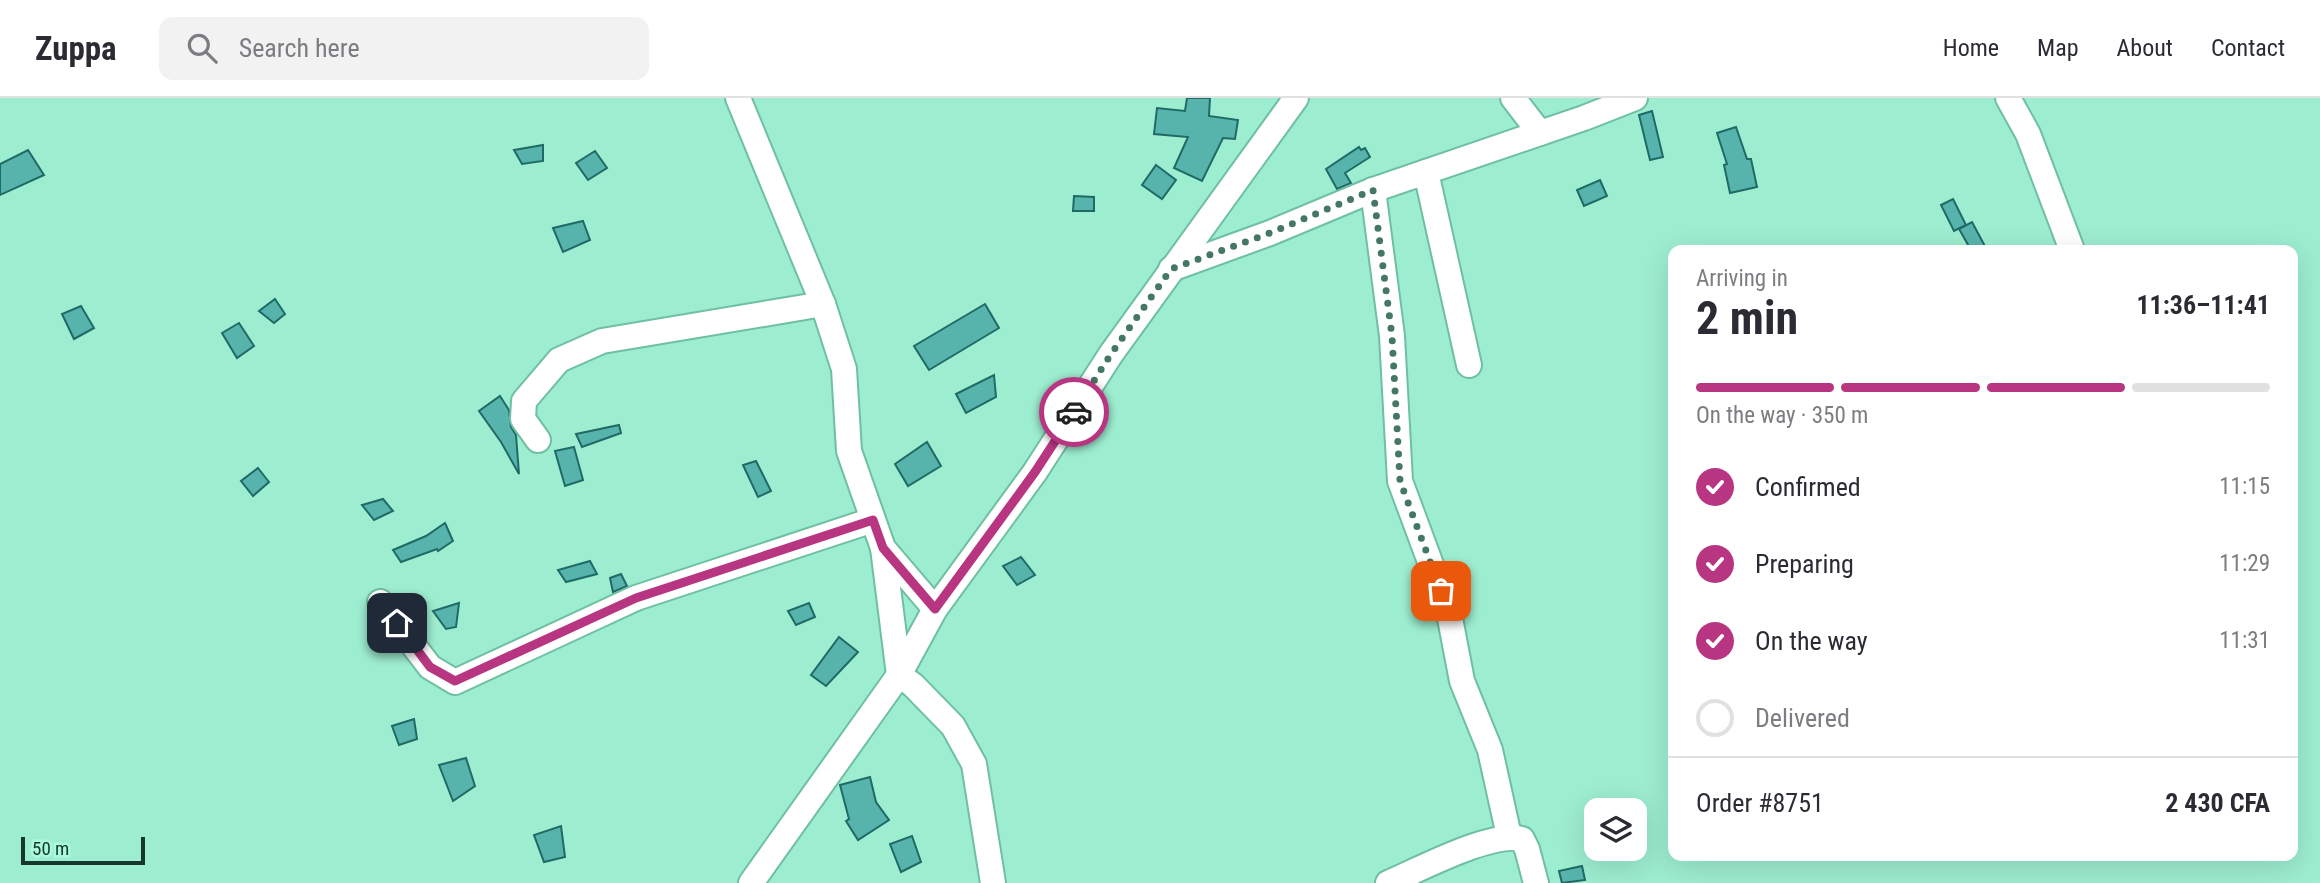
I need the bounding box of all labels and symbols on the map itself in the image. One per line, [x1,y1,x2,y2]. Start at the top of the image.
courier [1039,377,1109,447]
pin [1411,561,1471,621]
pin [367,593,427,653]
scale bar [21,834,145,866]

